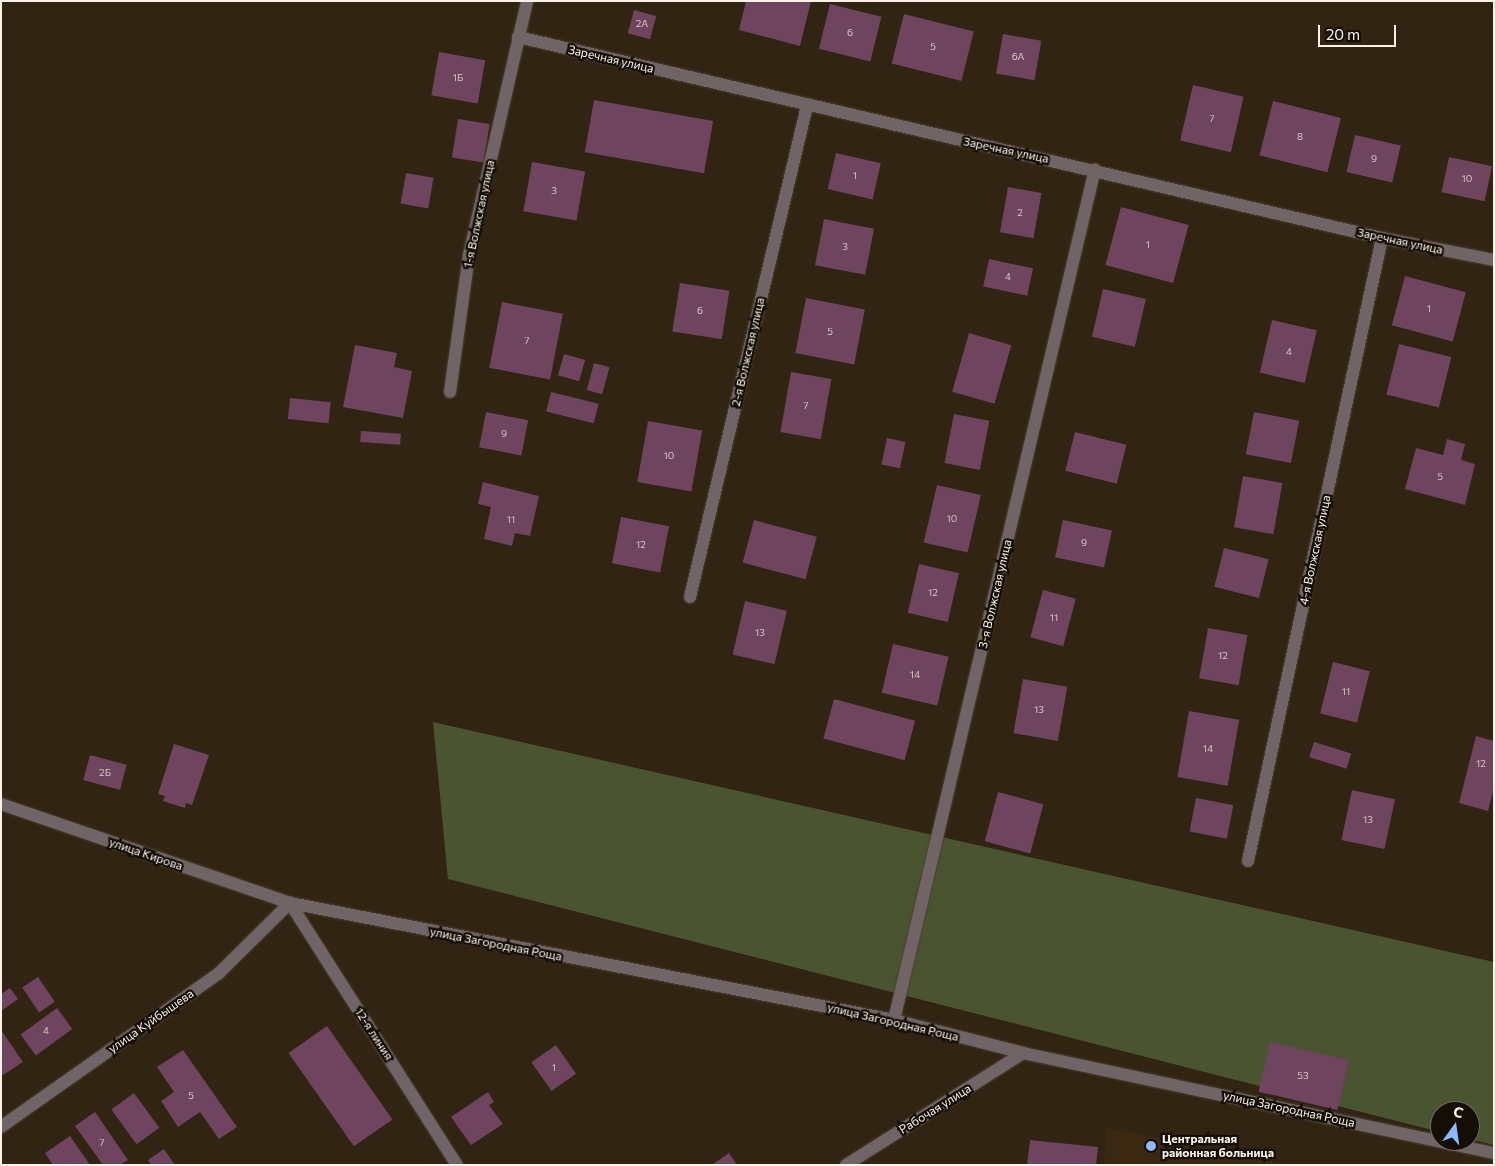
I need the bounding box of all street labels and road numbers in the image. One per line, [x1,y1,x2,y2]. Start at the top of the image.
street label: Заречная улица [567,42,655,76]
street label: Заречная улица [962,134,1050,166]
street label: 1-я Волжская улица [461,159,497,269]
street label: Заречная улица [1356,225,1444,257]
street label: 2-я Волжская улица [728,296,768,408]
street label: 4-я Волжская улица [1296,494,1334,606]
street label: 3-я Волжская улица [975,538,1015,650]
street label: улица Кирова [107,835,185,873]
street label: улица Загородная Роща [429,924,563,964]
street label: улица Куйбышева [106,986,196,1056]
street label: улица Загородная Роща [826,1000,960,1044]
street label: 12-я линия [352,1005,396,1063]
street label: Рабочая улица [896,1081,974,1137]
street label: улица Загородная Роща [1222,1088,1356,1130]

